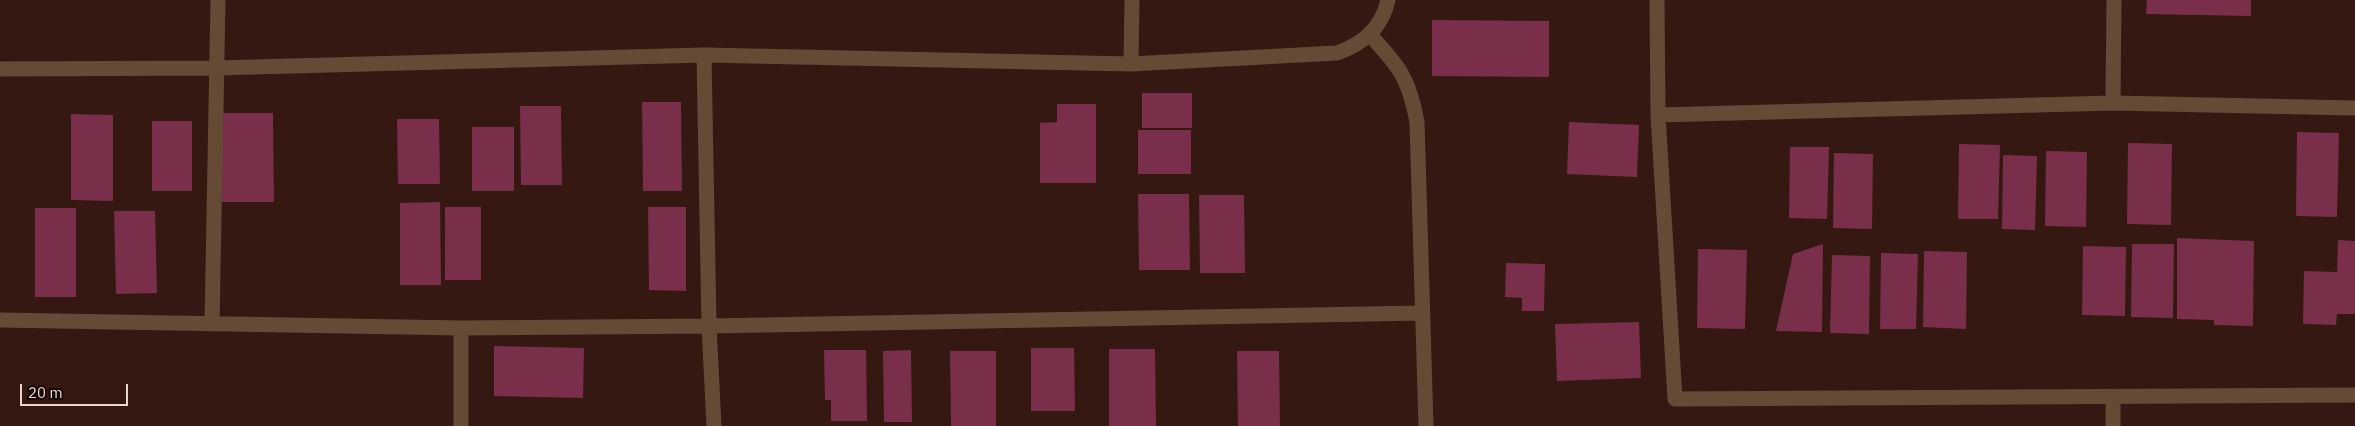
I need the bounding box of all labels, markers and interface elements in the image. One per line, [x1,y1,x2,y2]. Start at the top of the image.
scale bar [22,374,130,406]
text: 20 m [28,383,63,402]

